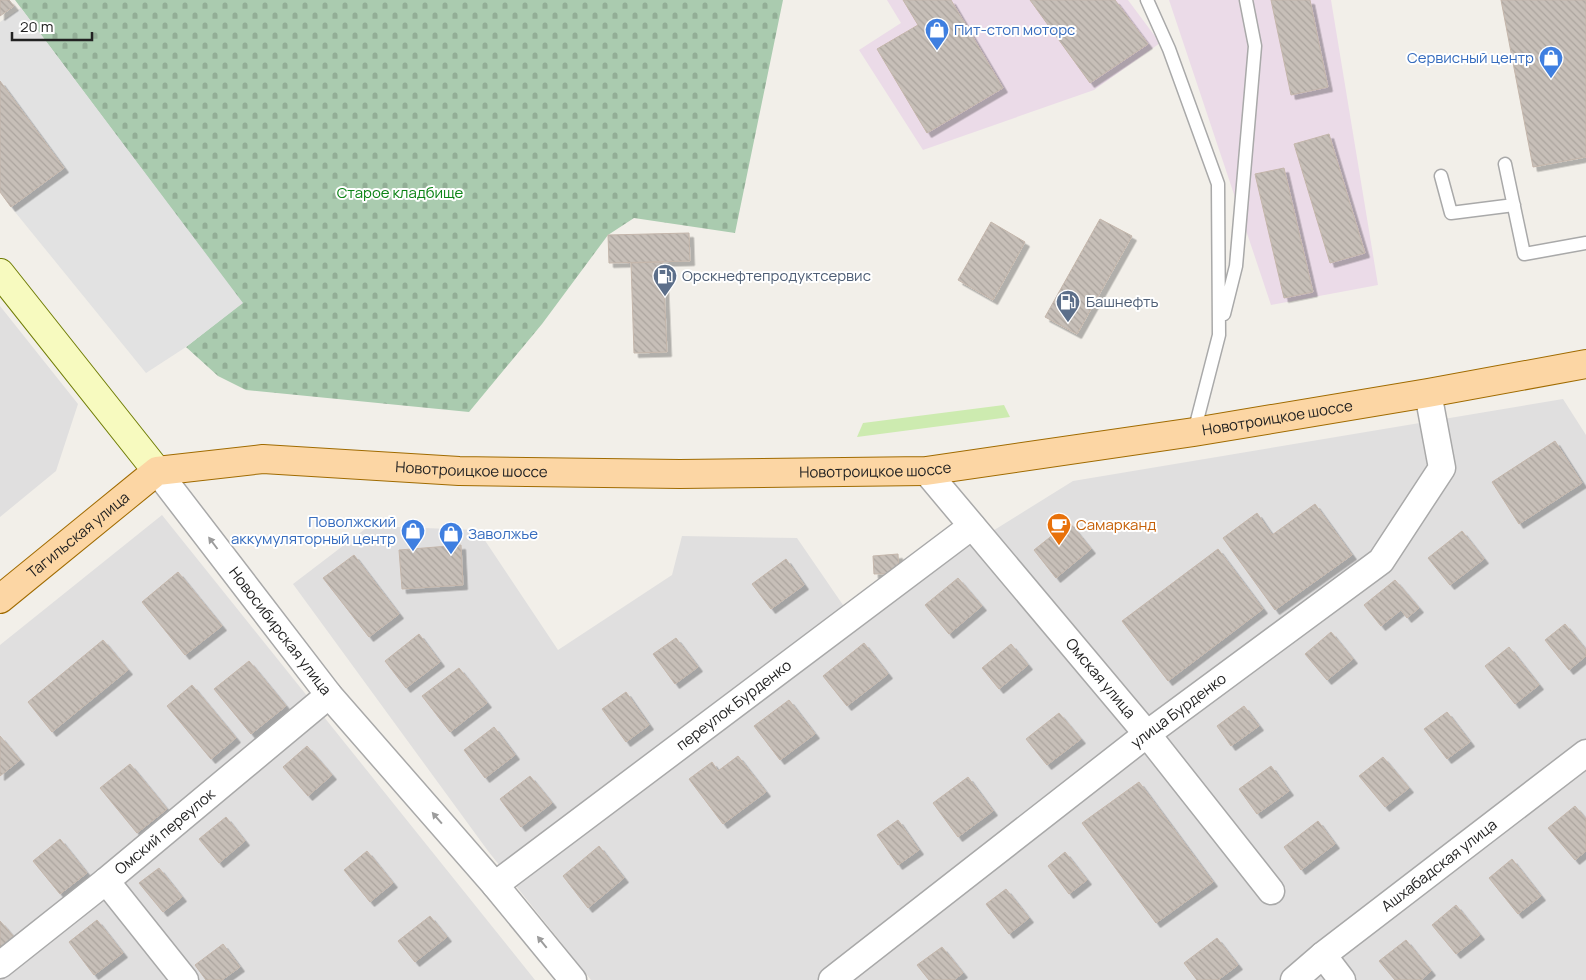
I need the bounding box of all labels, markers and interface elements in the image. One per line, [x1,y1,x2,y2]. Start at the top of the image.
scale bar [12,10,92,42]
text: 20 m [20,16,53,37]
shop icon: Пит-стоп моторс [924,17,950,51]
place label: Пит-стоп моторс [954,19,1075,40]
shop icon: Сервисный центр [1538,45,1564,79]
place label: Сервисный центр [1407,47,1534,68]
park label: Старое кладбище [337,182,464,203]
fuel station icon: Орскнефтепродуктсервис [652,263,678,297]
place label: Орскнефтепродуктсервис [682,265,871,286]
fuel station icon: Башнефть [1055,289,1081,323]
place label: Башнефть [1086,291,1159,312]
street label: Новотроицкое шоссе [1200,395,1354,441]
street label: Новотроицкое шоссе [395,456,548,482]
street label: Новотроицкое шоссе [799,456,953,483]
street label: Тагильская улица [22,487,134,583]
place label: Поволжский аккумуляторный центр [231,511,396,549]
cafe icon: Самарканд [1046,512,1072,546]
place label: Самарканд [1076,514,1156,535]
shop icon: Поволжский аккумуляторный центр [400,518,426,552]
shop icon: Заволжье [438,521,464,555]
place label: Заволжье [468,523,538,544]
one-way arrow [207,537,218,550]
street label: Новосибирская улица [224,562,337,700]
street label: Омская улица [1061,633,1141,723]
street label: переулок Бурденко [672,655,796,755]
street label: улица Бурденко [1126,668,1231,753]
street label: Омский переулок [110,783,220,879]
one-way arrow [431,813,443,825]
street label: Ашхабадская улица [1377,814,1501,916]
one-way arrow [537,936,548,949]

